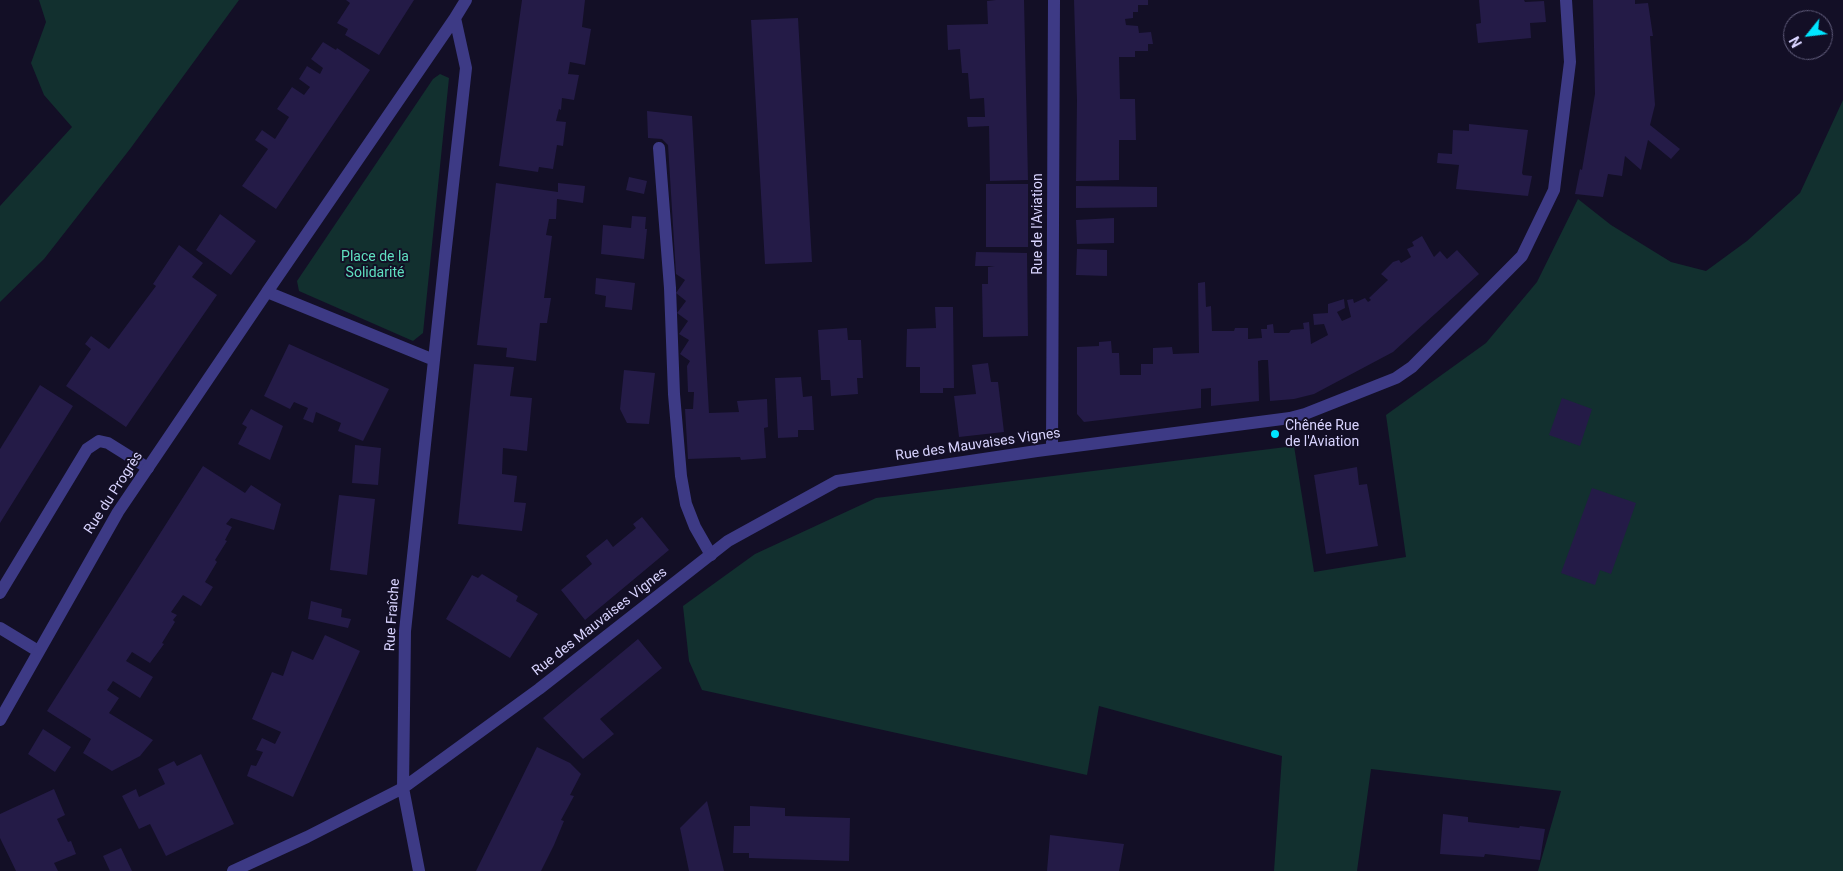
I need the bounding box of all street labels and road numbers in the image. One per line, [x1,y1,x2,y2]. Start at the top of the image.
street label: Rue de l'Aviation [1030,173,1046,275]
street label: Rue des Mauvaises Vignes [894,425,1062,465]
street label: Rue du Progrès [81,449,147,537]
street label: Rue des Mauvaises Vignes [529,564,671,680]
street label: Rue Fraîche [382,578,404,652]

